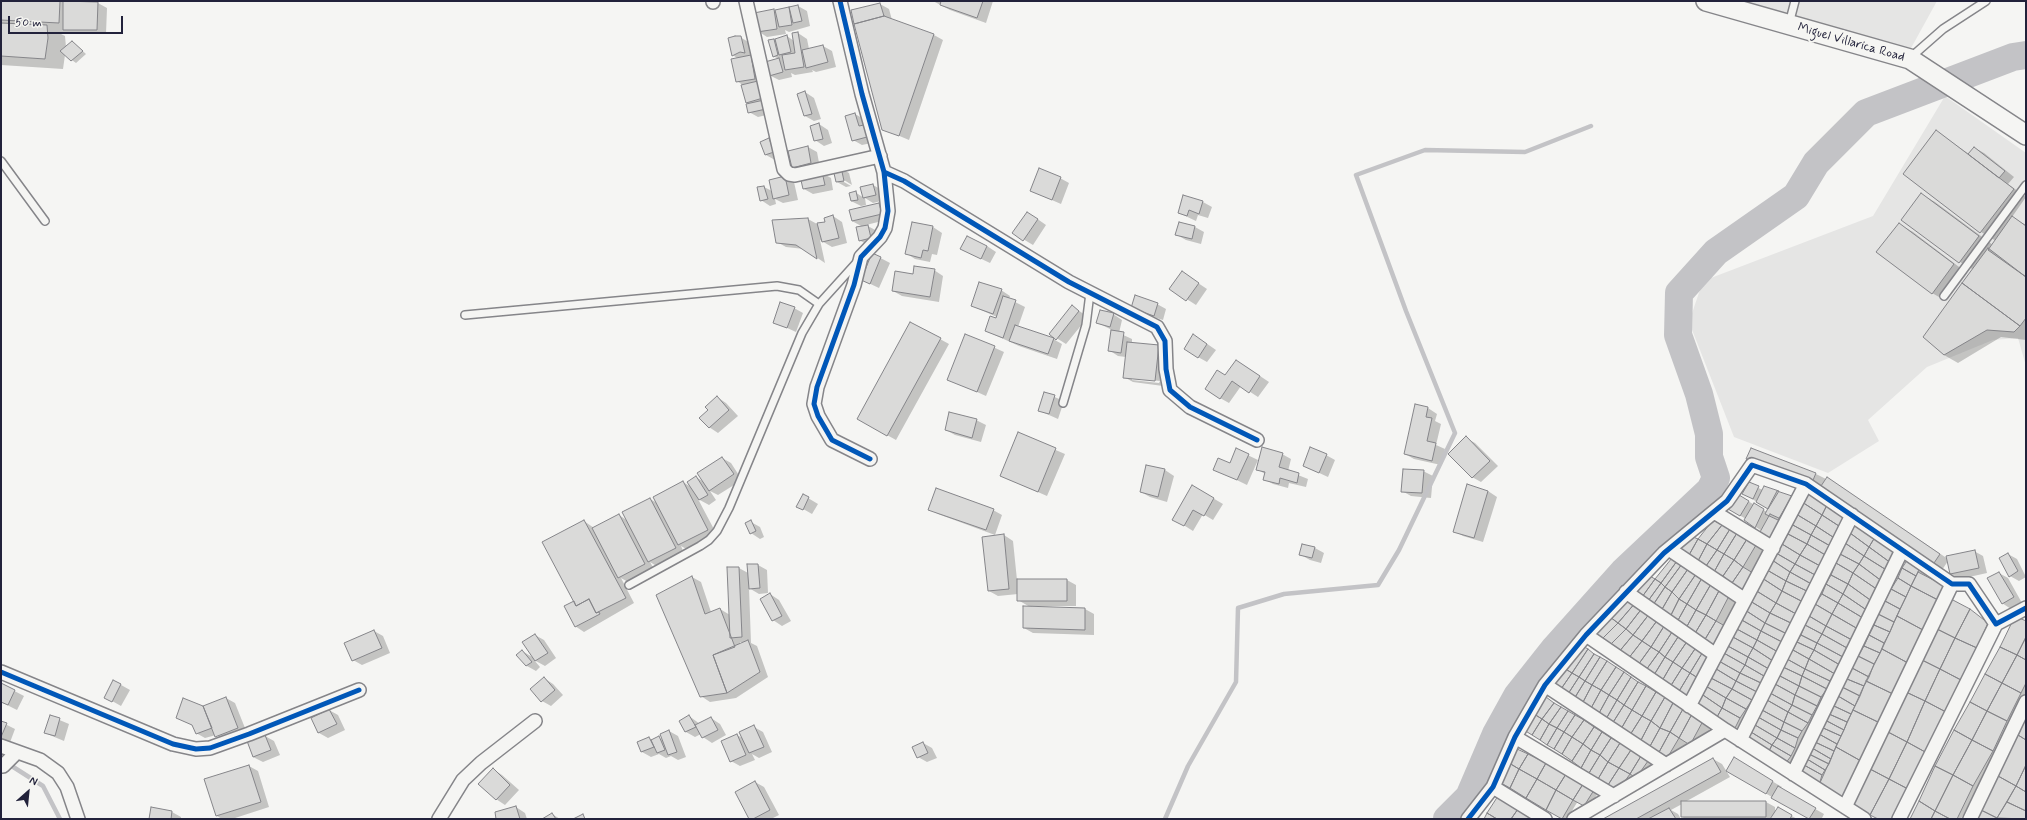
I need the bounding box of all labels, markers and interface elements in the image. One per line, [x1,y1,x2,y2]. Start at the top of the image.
scale bar [10,8,125,34]
text: 50 m [15,15,42,31]
street label: Miguel Villarica Road [1796,20,1906,66]
north arrow [8,772,48,812]
text: N [27,773,40,789]

